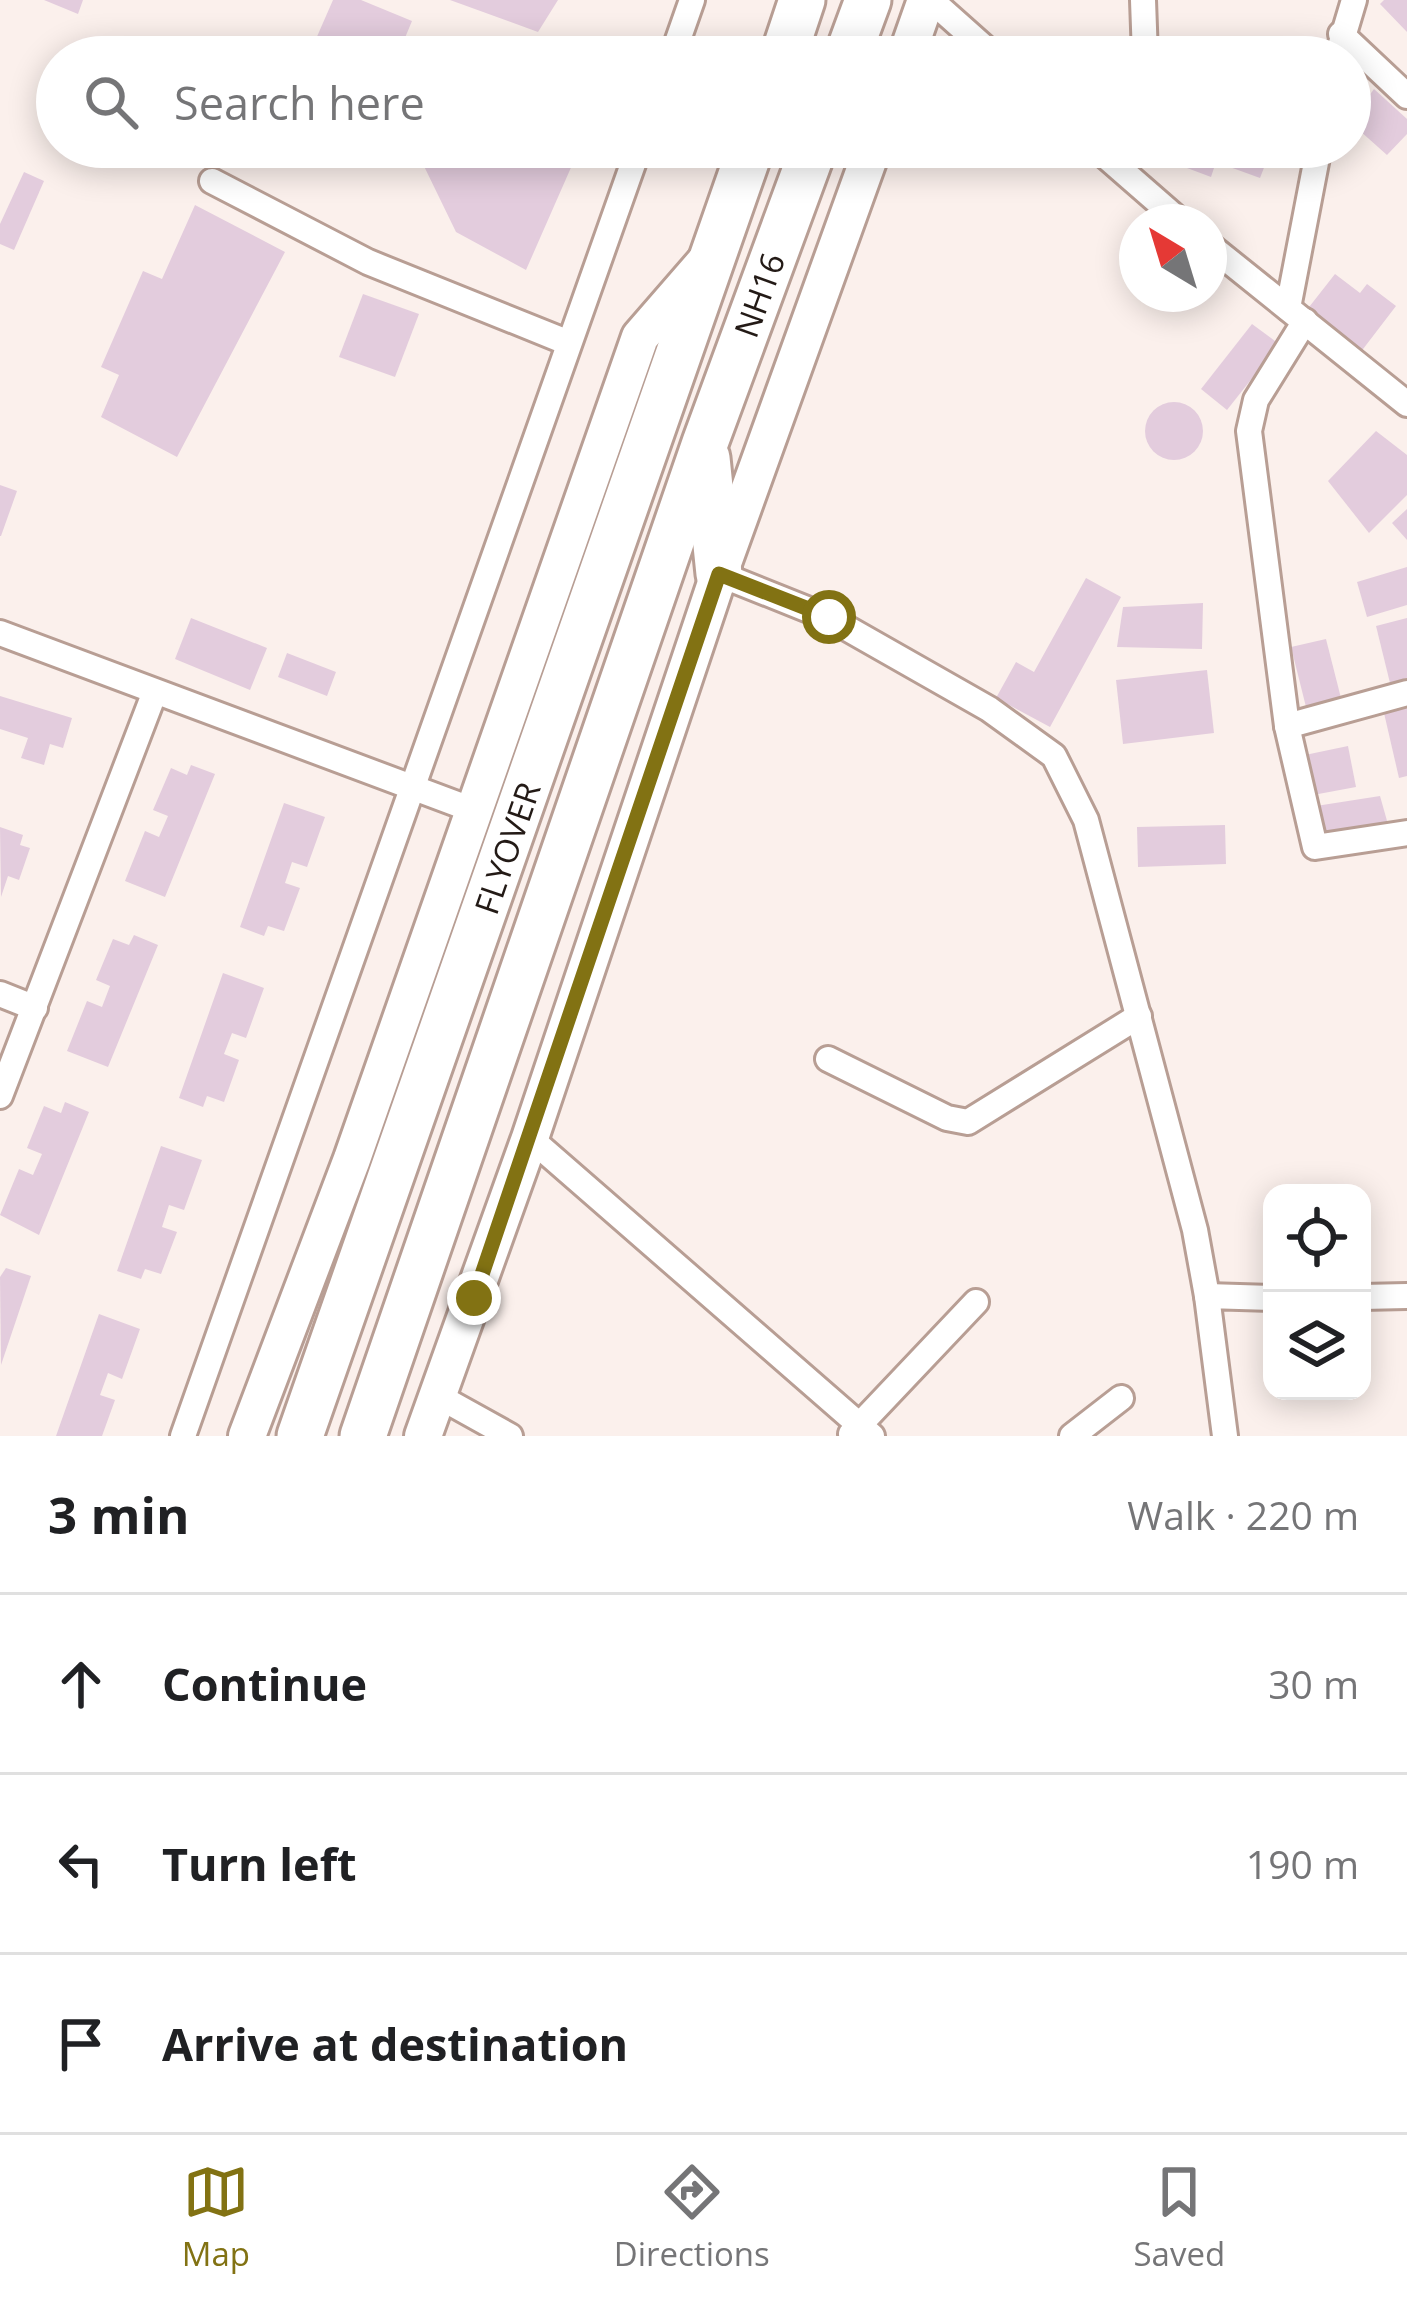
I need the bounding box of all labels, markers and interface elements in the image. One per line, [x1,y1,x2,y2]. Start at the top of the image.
search box [36,36,1371,168]
icon: search [78,69,144,135]
text: Search here [174,72,425,133]
north arrow [1119,204,1227,312]
street label: NH16 [723,246,795,344]
route start [802,590,856,644]
street label: FLYOVER [463,776,551,920]
map controls [1263,1184,1371,1400]
button: locate [1263,1184,1371,1292]
route end [447,1271,501,1325]
button: layers [1263,1292,1371,1400]
text: 3 min [48,1479,190,1549]
text: Walk · 220 m [1127,1488,1359,1541]
icon: ahead [48,1651,114,1717]
text: Continue [162,1653,367,1714]
text: 30 m [1268,1657,1359,1710]
icon: left [48,1831,114,1897]
text: Turn left [162,1833,357,1894]
text: 190 m [1246,1837,1359,1890]
icon: arrive [48,2011,114,2077]
text: Arrive at destination [162,2013,628,2074]
tab: Map [182,2159,250,2276]
tab: Directions [614,2159,770,2276]
tab: Saved [1133,2159,1225,2276]

